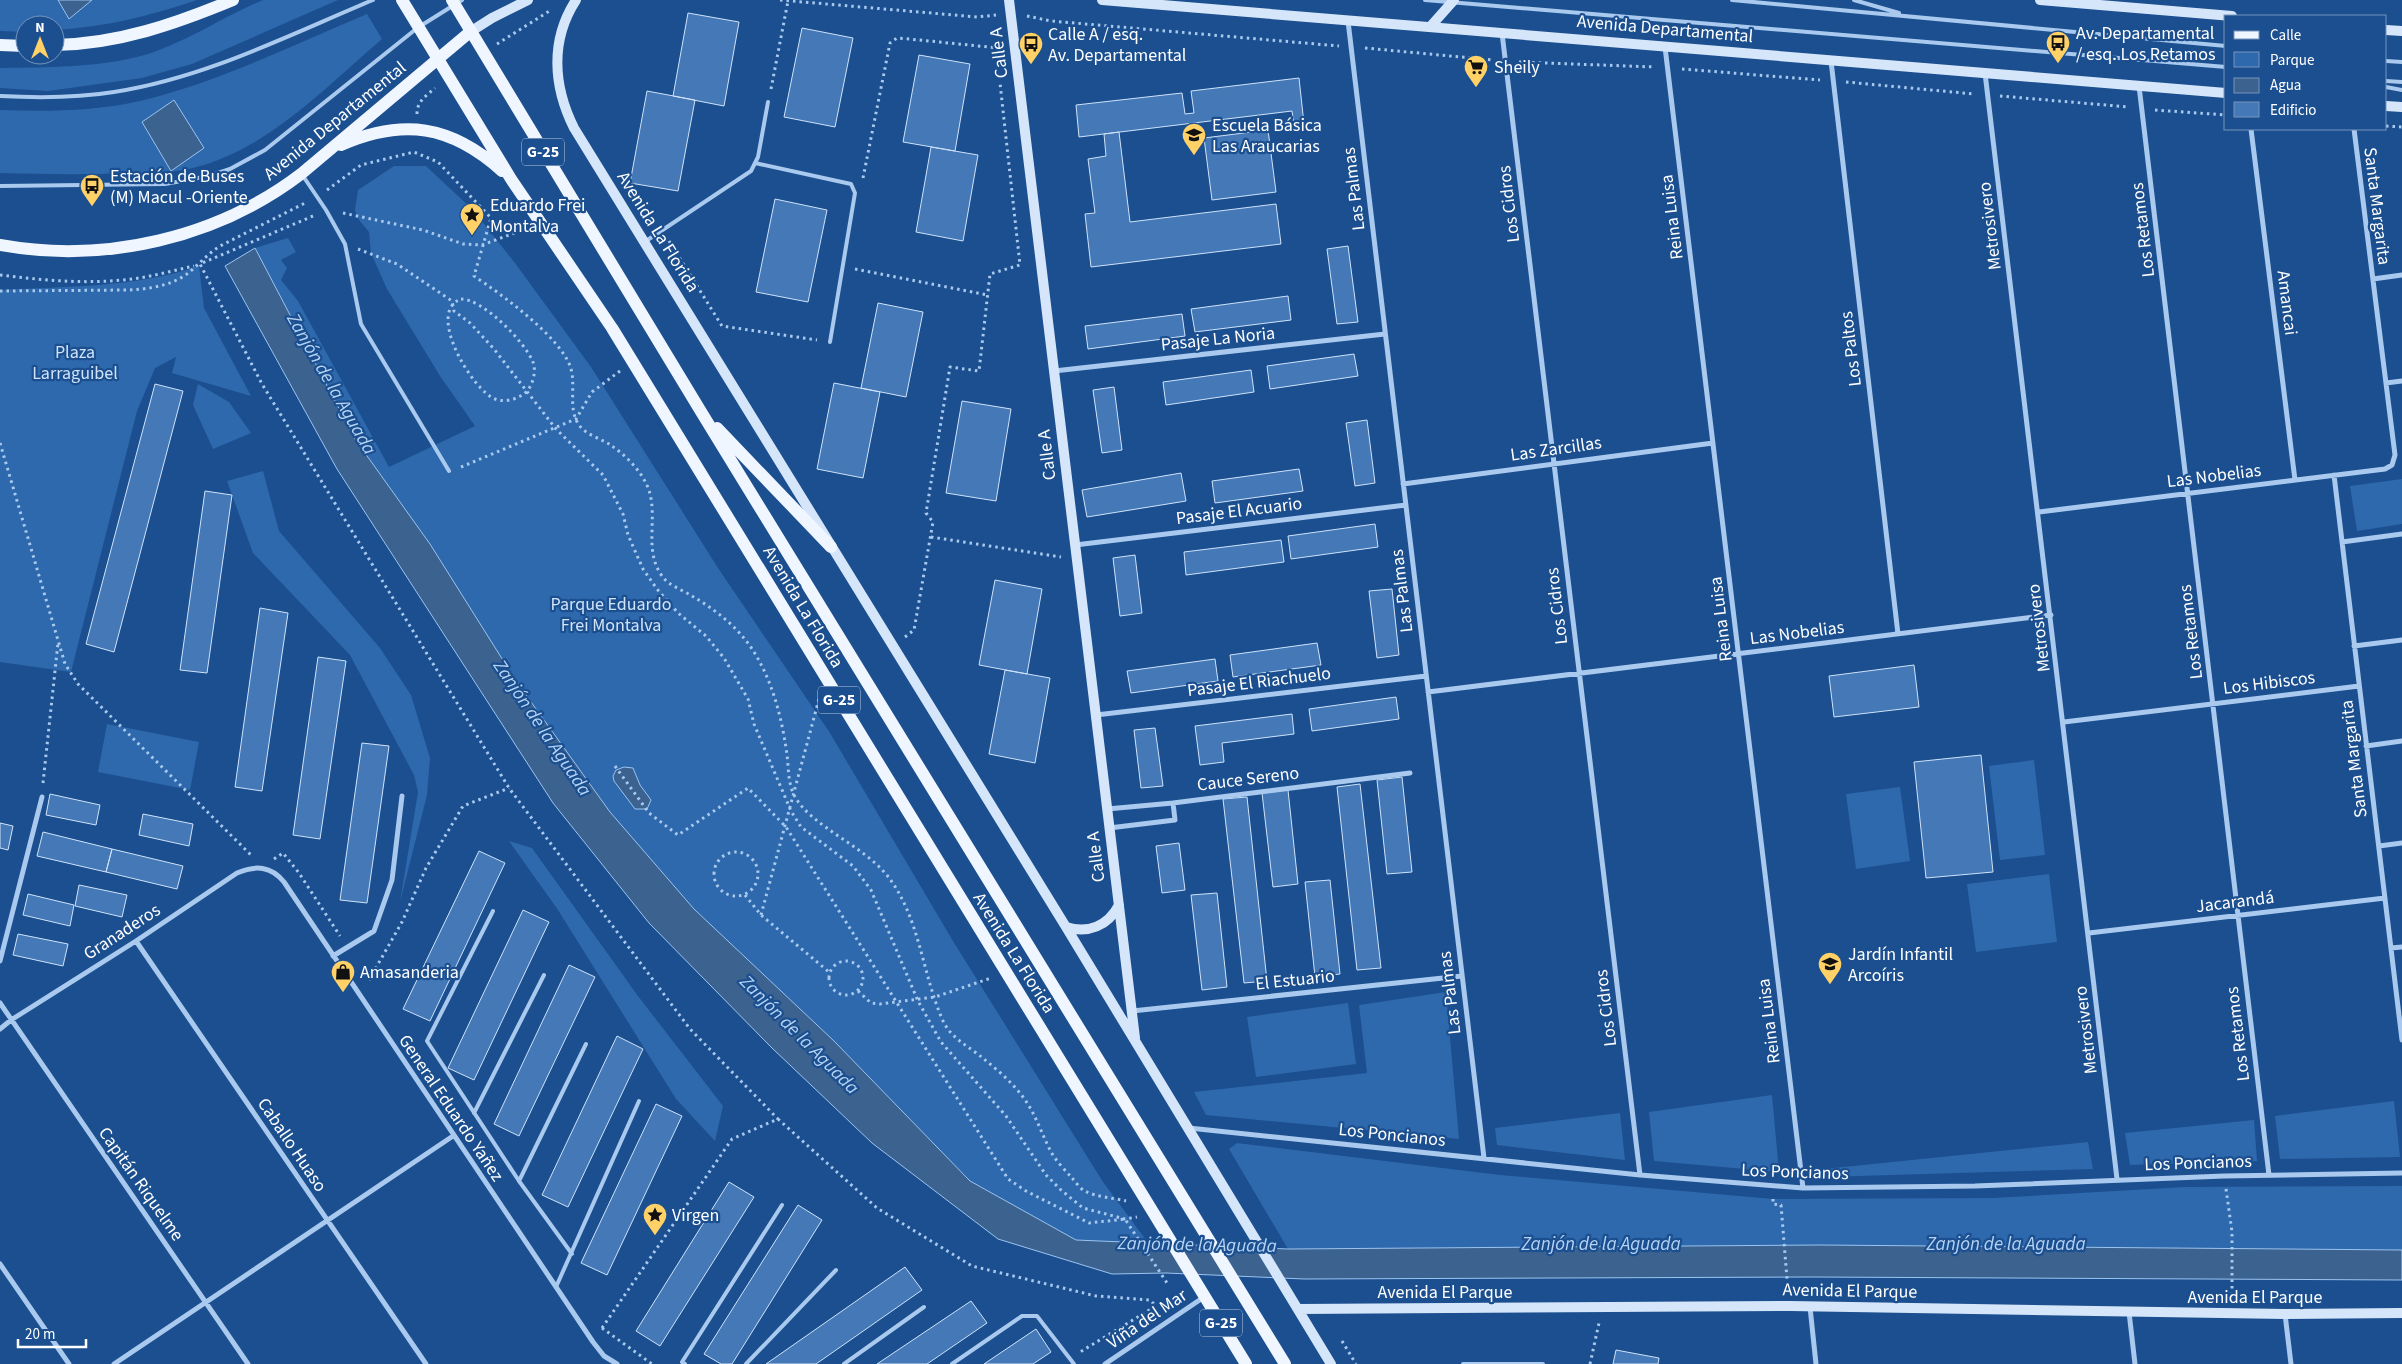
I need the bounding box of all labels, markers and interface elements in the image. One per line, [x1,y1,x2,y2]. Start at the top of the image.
street label: Avenida Departamental [1576,9,1754,49]
north arrow [15,15,65,65]
legend [2224,15,2387,130]
text: N [35,18,45,38]
place label: Av. Departamental / esq. Los Retamos [2076,21,2216,67]
place label: Calle A / esq. Av. Departamental [1048,22,1186,68]
text: Calle [2270,25,2301,46]
street label: Calle A [983,26,1015,80]
bus stop icon: Av. Departamental / esq. Los Retamos [2045,30,2071,64]
bus stop icon: Calle A / esq. Av. Departamental [1018,31,1044,65]
text: Parque [2270,50,2314,71]
supermarket icon: Sheily [1463,54,1489,88]
place label: Sheily [1494,55,1540,80]
street label: Avenida Departamental [258,56,412,186]
text: Agua [2270,75,2301,96]
text: Edificio [2270,100,2317,121]
place label: Escuela Básica Las Araucarias [1212,113,1322,159]
school or university icon: Escuela Básica Las Araucarias [1181,122,1207,156]
road number: G-25 [522,138,564,166]
street label: Las Palmas [1336,146,1372,232]
street label: Santa Margarita [2357,146,2397,266]
place label: Estación de Buses (M) Macul -Oriente [110,164,248,210]
street label: Los Cidros [1492,164,1526,244]
street label: Avenida La Florida [611,167,705,297]
bus stop icon: Estación de Buses (M) Macul -Oriente [79,173,105,207]
street label: Reina Luisa [1654,173,1690,261]
street label: Metrosivero [1972,180,2008,272]
street label: Los Retamos [2125,181,2161,279]
place label: Eduardo Frei Montalva [490,193,586,239]
place icon: Eduardo Frei Montalva [459,202,485,236]
street label: Amancai [2271,269,2303,337]
water label: Zanjón de la Aguada [279,307,383,460]
street label: Los Paltos [1834,310,1868,388]
street label: Pasaje La Noria [1160,321,1276,357]
park label: Plaza Larraguibel [32,340,118,386]
street label: Calle A [1031,428,1063,482]
street label: Las Zarcillas [1509,430,1603,468]
street label: Las Nobelias [2165,458,2263,494]
street label: Pasaje El Acuario [1174,491,1304,531]
street label: Avenida La Florida [757,541,849,673]
street label: Las Palmas [1384,548,1420,634]
street label: Los Cidros [1540,566,1574,646]
street label: Reina Luisa [1703,575,1739,663]
street label: Metrosivero [2021,582,2057,674]
street label: Los Retamos [2173,583,2209,681]
park label: Parque Eduardo Frei Montalva [551,592,671,638]
street label: Las Nobelias [1748,615,1846,651]
water label: Zanjón de la Aguada [486,654,598,802]
street label: Pasaje El Riachuelo [1186,661,1332,703]
street label: Los Hibiscos [2222,665,2316,701]
road number: G-25 [818,686,860,714]
street label: Santa Margarita [2334,699,2374,819]
street label: Cauce Sereno [1196,760,1300,798]
street label: Calle A [1080,830,1112,884]
street label: Jacarandá [2194,885,2276,919]
street label: Avenida La Florida [967,888,1061,1018]
street label: Granaderos [79,898,165,966]
place label: Jardín Infantil Arcoíris [1848,942,1953,988]
street label: Las Palmas [1432,950,1468,1036]
school or university icon: Jardín Infantil Arcoíris [1817,951,1843,985]
shop icon: Amasanderia [330,959,356,993]
place label: Amasanderia [360,960,459,985]
street label: El Estuario [1254,963,1336,997]
water label: Zanjón de la Aguada [732,968,865,1101]
street label: Los Cidros [1589,968,1623,1048]
street label: Reina Luisa [1751,977,1787,1065]
street label: Metrosivero [2068,984,2104,1076]
street label: Los Retamos [2220,985,2256,1083]
street label: General Eduardo Yañez [392,1030,510,1187]
street label: Caballo Huaso [251,1093,333,1197]
street label: Los Poncianos [1337,1117,1447,1153]
street label: Capitán Riquelme [92,1122,190,1246]
street label: Los Poncianos [2144,1149,2252,1177]
street label: Los Poncianos [1741,1158,1849,1186]
place icon: Virgen [642,1202,668,1236]
place label: Virgen [672,1203,719,1228]
water label: Zanjón de la Aguada [1116,1230,1277,1260]
water label: Zanjón de la Aguada [1520,1231,1681,1258]
water label: Zanjón de la Aguada [1925,1231,2086,1258]
street label: Avenida El Parque [1782,1277,1918,1305]
street label: Avenida El Parque [1378,1280,1512,1305]
street label: Viña del Mar [1102,1283,1193,1355]
street label: Avenida El Parque [2188,1285,2322,1310]
road number: G-25 [1200,1310,1242,1336]
scale bar [18,1316,85,1348]
text: 20 m [25,1324,55,1345]

